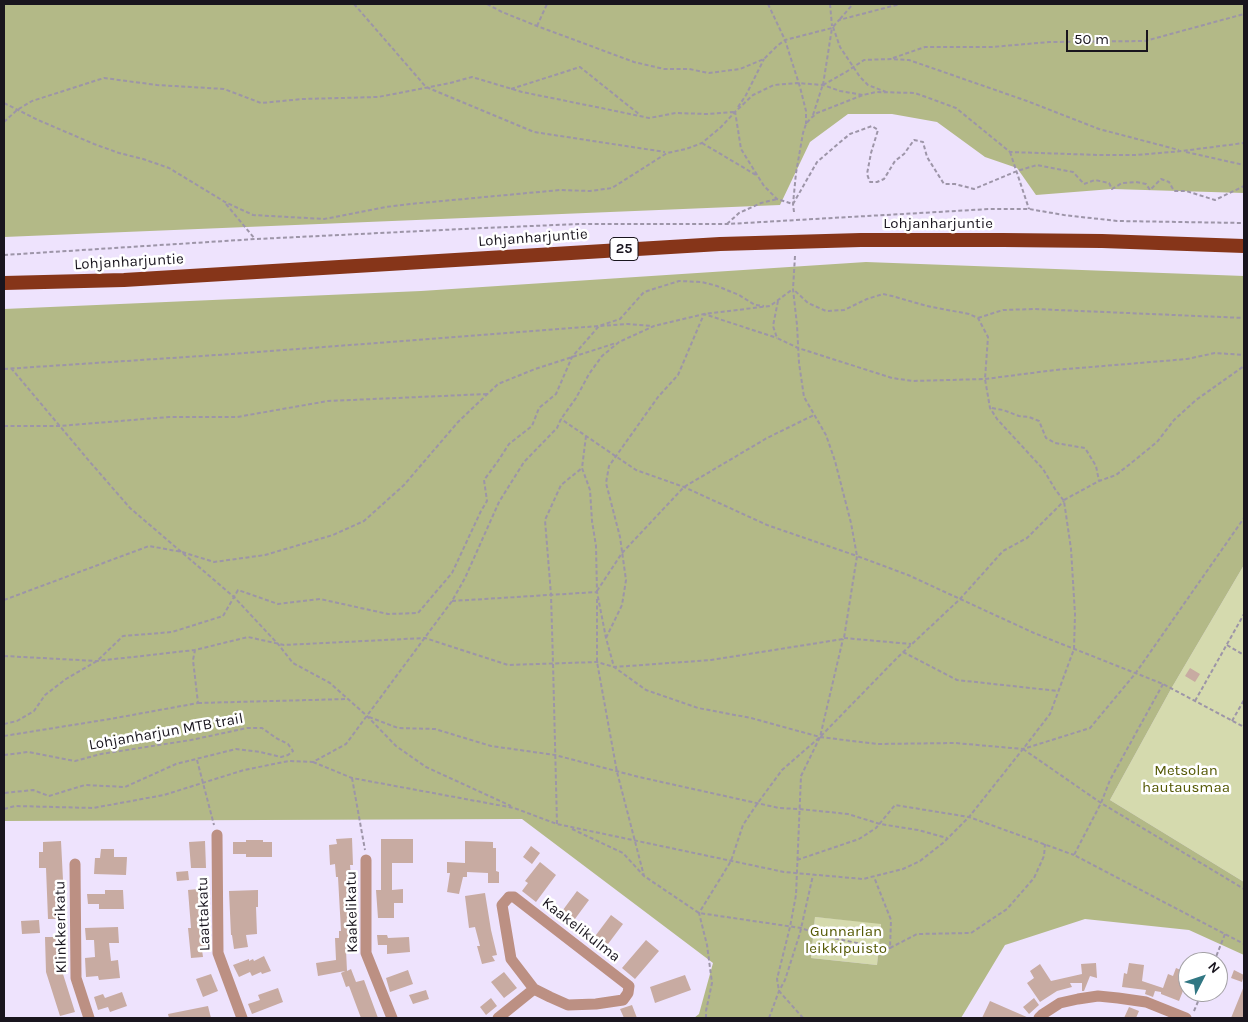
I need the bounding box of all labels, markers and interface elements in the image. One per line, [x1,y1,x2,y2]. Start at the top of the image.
scale bar [1068,20,1150,52]
text: 50 m [1074,30,1109,48]
street label: Lohjanharjuntie [883,215,993,233]
street label: Lohjanharjuntie [478,225,588,251]
road number: 25 [610,238,638,260]
street label: Lohjanharjuntie [74,250,184,274]
street label: Lohjanharjun MTB trail [87,710,245,754]
park label: Metsolan hautausmaa [1142,762,1230,797]
street label: Kaakelikatu [342,871,362,953]
street label: Laattakatu [194,876,214,952]
street label: Klinkkerikatu [51,880,71,974]
street label: Kaakelikulma [538,894,624,966]
park label: Gunnarlan leikkipuisto [805,923,887,958]
north arrow [1178,952,1228,1002]
text: N [1204,958,1224,977]

